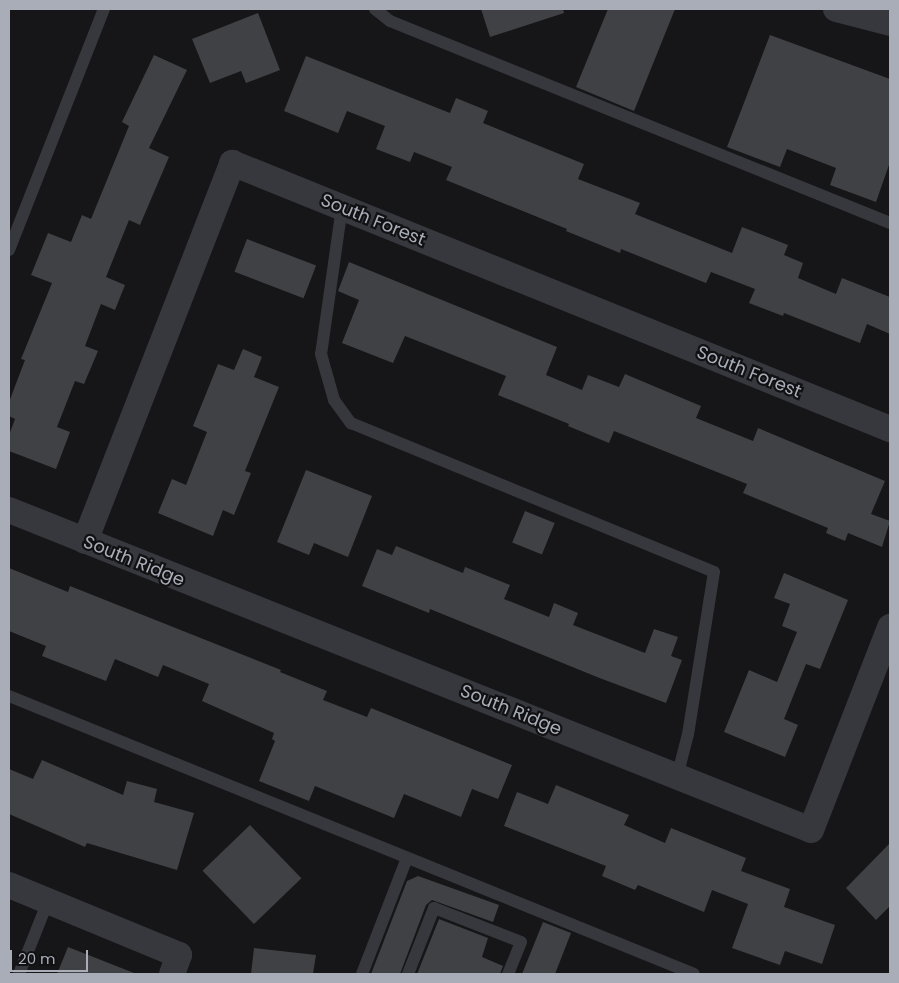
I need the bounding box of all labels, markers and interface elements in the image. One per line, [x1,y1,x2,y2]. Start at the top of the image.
street label: South Forest [318,189,428,251]
street label: South Forest [694,341,804,403]
street label: South Ridge [80,531,188,591]
street label: South Ridge [457,680,565,740]
scale bar [12,940,90,972]
text: 20 m [18,948,56,969]

